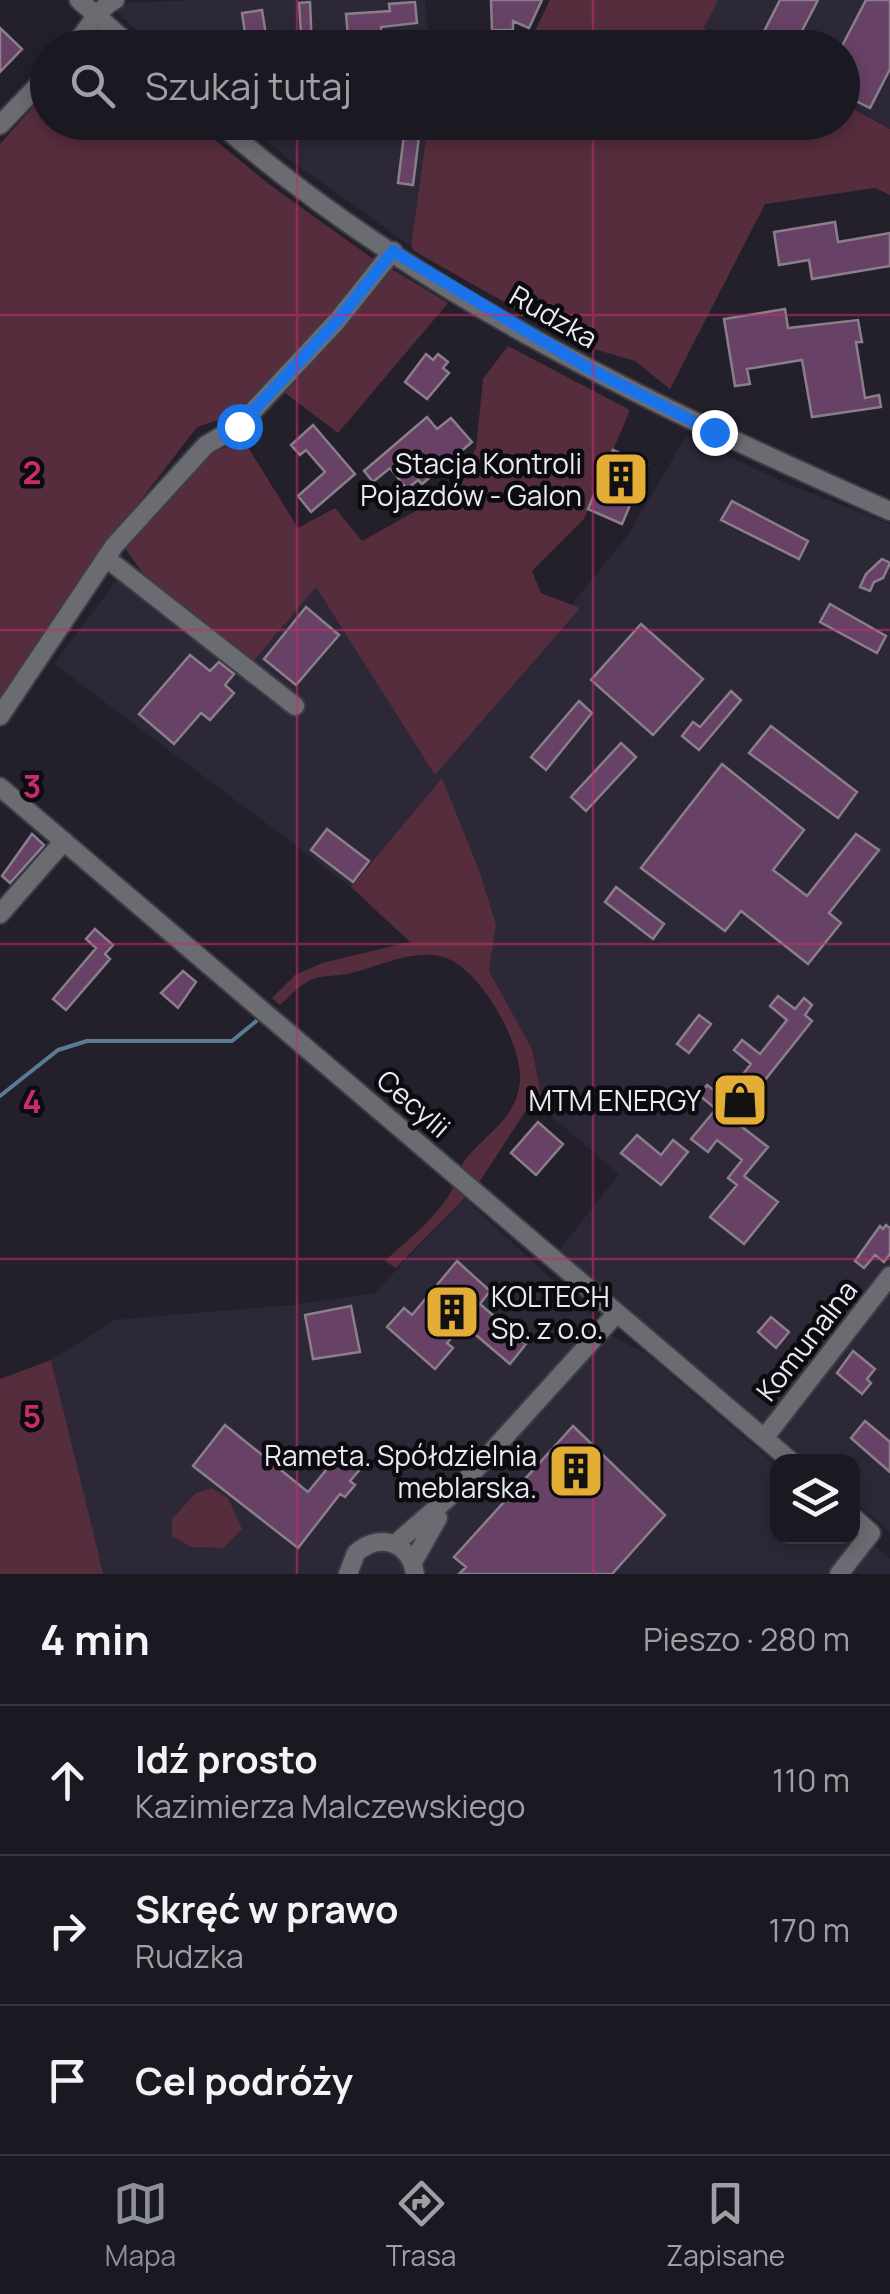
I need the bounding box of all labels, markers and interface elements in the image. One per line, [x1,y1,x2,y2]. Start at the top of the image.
search box [30,30,860,140]
icon: search [65,58,120,113]
text: Szukaj tutaj [145,59,352,111]
street label: Rudzka [503,276,605,356]
route start [217,404,263,450]
route end [692,410,738,456]
place label: Stacja Kontroli Pojazdów - Galon [360,444,582,514]
building icon: Stacja Kontroli Pojazdów - Galon [591,449,651,509]
text: 2 [22,450,42,494]
text: 3 [23,764,41,808]
street label: Cecylii [369,1061,459,1145]
shop icon: MTM ENERGY [710,1070,770,1130]
text: 4 [22,1079,42,1123]
place label: MTM ENERGY [528,1081,701,1119]
street label: Komunalna [747,1272,865,1408]
place label: KOLTECH Sp. z o.o. [491,1277,610,1347]
building icon: KOLTECH Sp. z o.o. [422,1282,482,1342]
text: 5 [23,1394,41,1438]
place label: Rameta. Spółdzielnia meblarska. [264,1436,537,1506]
building icon: Rameta. Spółdzielnia meblarska. [546,1441,606,1501]
map controls [770,1454,860,1544]
button: layers [770,1454,860,1544]
text: 4 min [40,1610,150,1668]
text: Pieszo · 280 m [643,1617,850,1661]
text: Idź prosto [135,1732,318,1784]
icon: ahead [40,1753,95,1808]
text: 110 m [772,1758,850,1802]
text: Kazimierza Malczewskiego [135,1784,525,1828]
text: Skręć w prawo [135,1882,398,1934]
icon: right [40,1903,95,1958]
text: 170 m [768,1908,850,1952]
text: Rudzka [135,1934,244,1978]
icon: arrive [40,2053,95,2108]
text: Cel podróży [135,2054,353,2106]
tab: Mapa [105,2176,176,2274]
tab: Trasa [386,2176,456,2274]
tab: Zapisane [666,2176,785,2274]

